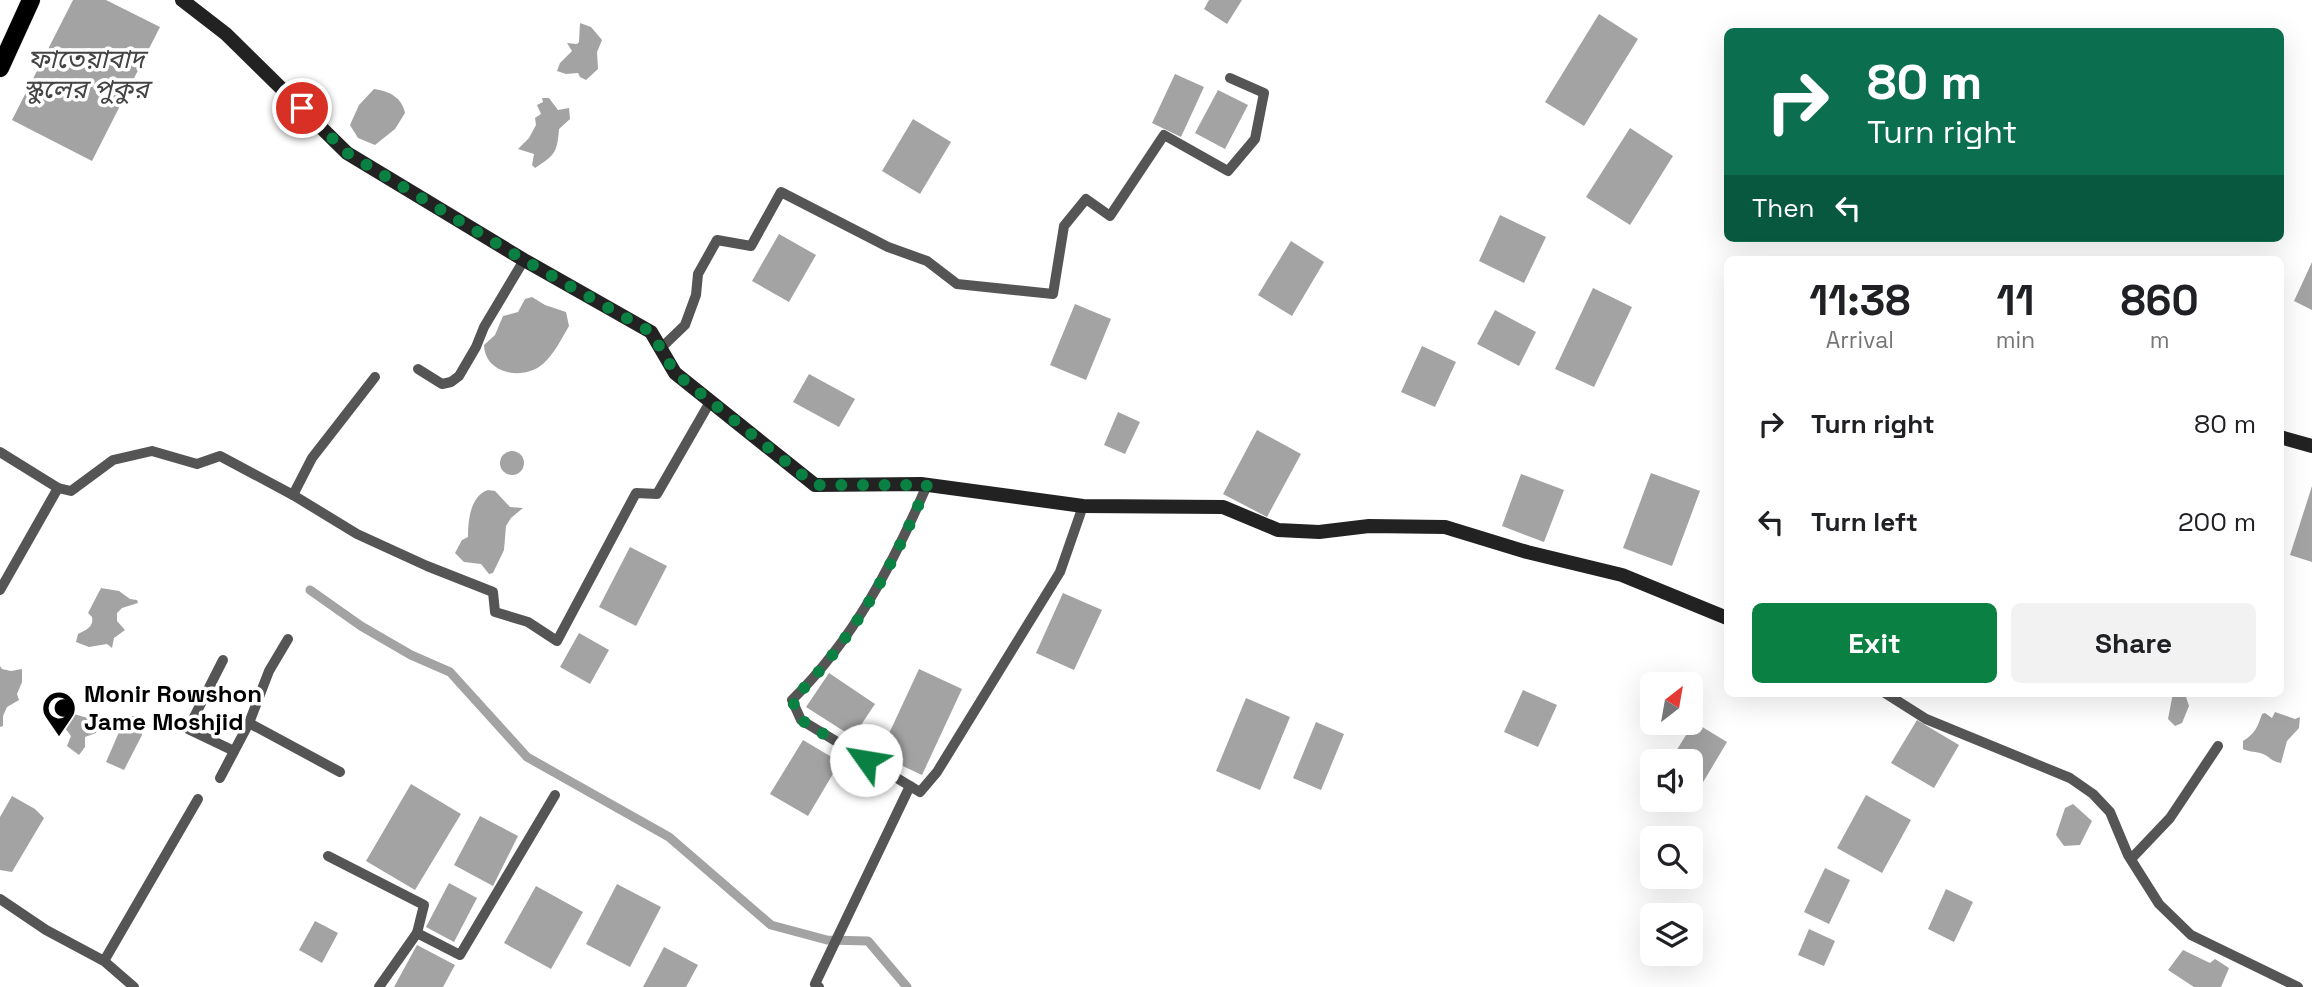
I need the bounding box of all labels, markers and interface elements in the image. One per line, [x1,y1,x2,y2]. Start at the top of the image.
water label: ফাতেয়াবাদ স্কুলের পুকুর [23,42,153,106]
text: 80 m [1867,51,1982,113]
icon: right [1752,56,1843,147]
pin [272,78,332,138]
icon: arrive [283,89,321,127]
text: Turn right [1867,112,2017,152]
icon: left [1829,189,1867,227]
text: Then [1752,191,1815,225]
text: 11:38 [1809,274,1910,327]
text: 11 [1996,274,2034,327]
text: 860 [2120,274,2199,327]
text: Arrival [1826,325,1894,355]
text: min [1996,325,2035,355]
text: m [2150,325,2169,355]
icon: right [1752,405,1790,443]
text: Turn right [1811,407,1935,441]
text: 80 m [2194,407,2256,441]
icon: left [1752,503,1790,541]
text: Turn left [1811,505,1918,539]
text: 200 m [2178,505,2256,539]
button: Exit [1752,603,1997,683]
button: Share [2011,603,2256,683]
north arrow [1640,672,1703,735]
map controls [1640,672,1703,966]
place label: Monir Rowshon Jame Moshjid [84,678,262,737]
mosque icon: Monir Rowshon Jame Moshjid [40,689,78,738]
position arrow [829,723,903,797]
button: sound [1640,749,1703,812]
button: search [1640,826,1703,889]
button: layers [1640,903,1703,966]

